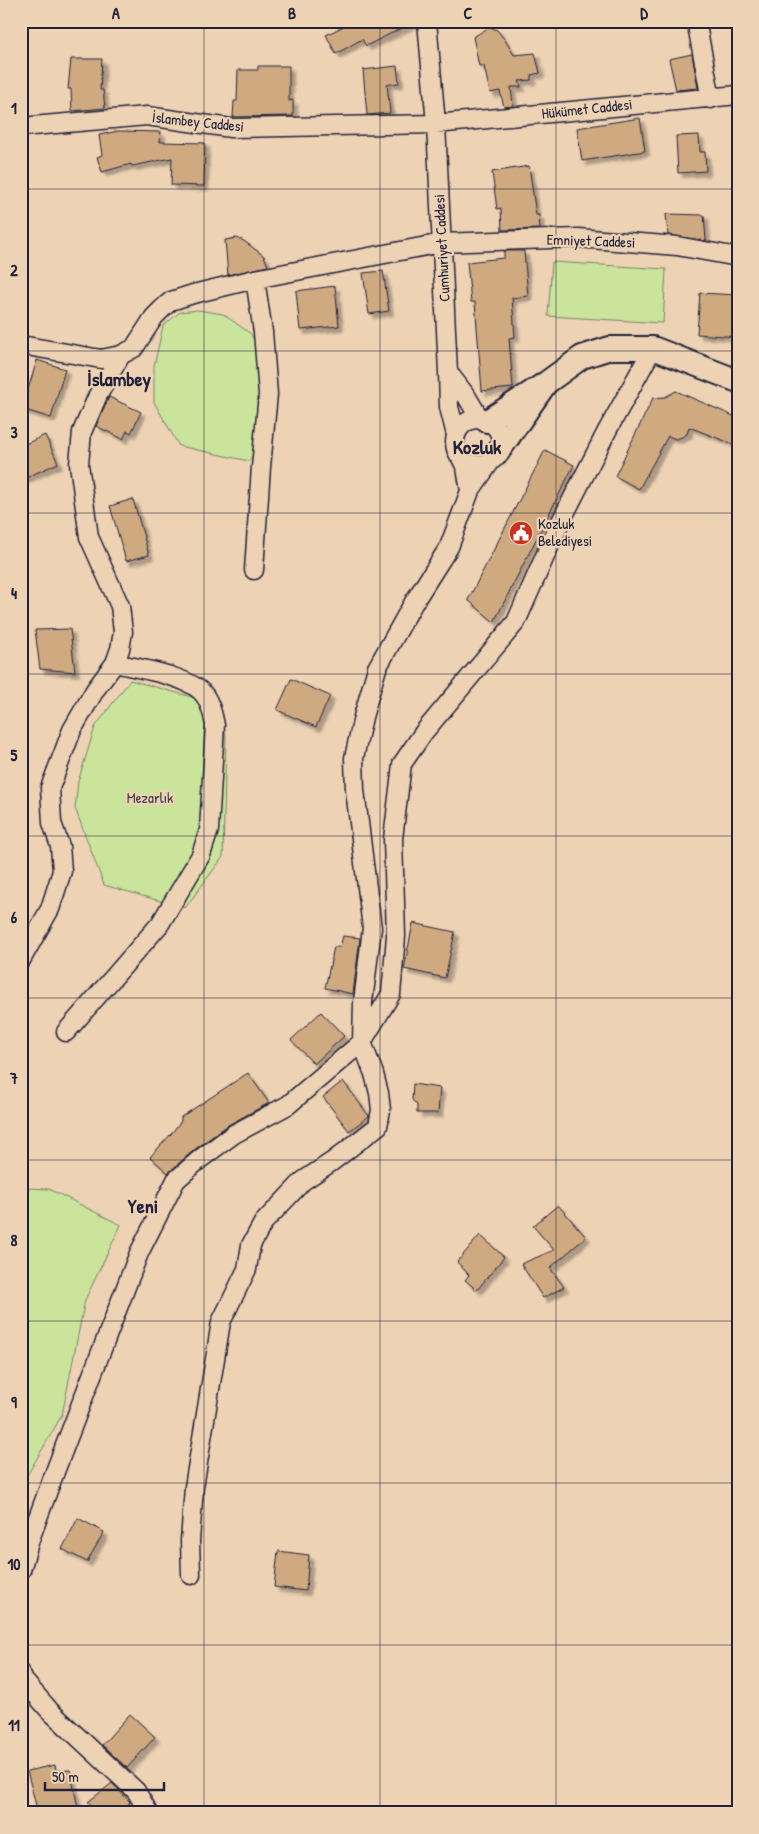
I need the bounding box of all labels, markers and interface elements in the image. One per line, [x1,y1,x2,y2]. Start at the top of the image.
text: A [112,2,120,24]
text: B [288,2,296,24]
text: C [464,2,473,24]
text: D [640,2,648,24]
street label: Hükümet Caddesi [541,93,633,124]
text: 1 [11,97,17,119]
street label: İslambey Caddesi [151,106,245,137]
street label: Cumhuriyet Caddesi [428,194,455,302]
street label: Emniyet Caddesi [546,228,636,253]
text: 2 [10,259,18,281]
district label: İslambey [87,365,151,393]
text: 3 [10,421,18,443]
district label: Kozluk [453,433,502,460]
place label: Kozluk Belediyesi [538,513,592,551]
public building icon: Kozluk Belediyesi [508,520,534,546]
text: 4 [11,582,17,604]
text: 5 [11,744,18,766]
park label: Mezarlık [127,787,173,808]
text: 6 [11,906,18,928]
text: 7 [9,1067,18,1089]
district label: Yeni [128,1192,158,1219]
text: 8 [11,1229,18,1251]
text: 9 [11,1391,17,1413]
text: 10 [8,1553,20,1575]
text: 11 [8,1714,20,1736]
scale bar [45,1759,164,1791]
text: 50 m [52,1766,79,1787]

